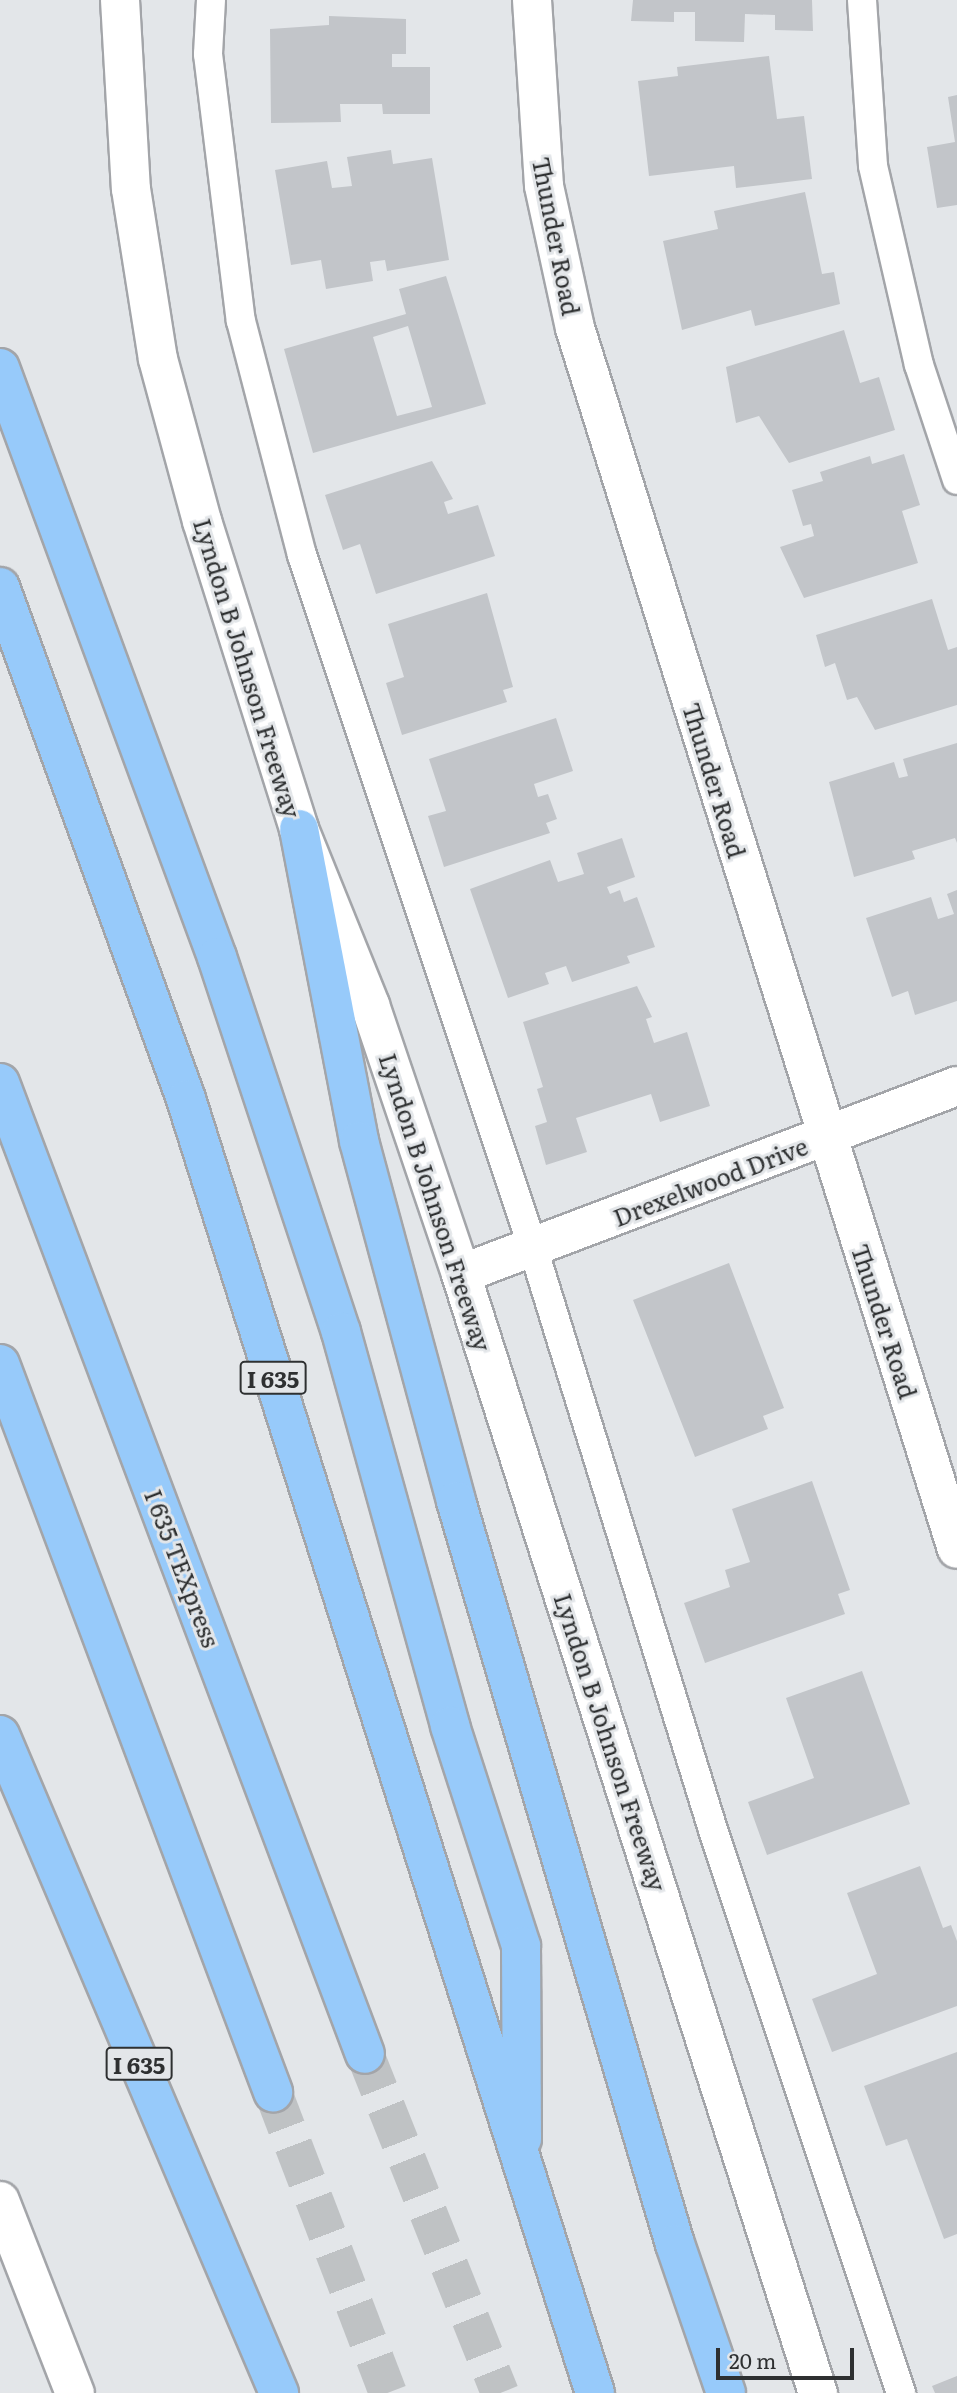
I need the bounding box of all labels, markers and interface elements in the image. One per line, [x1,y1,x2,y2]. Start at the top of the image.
street label: Thunder Road [528,154,586,318]
street label: Lyndon B Johnson Freeway [189,515,307,821]
street label: Thunder Road [678,699,752,861]
street label: Lyndon B Johnson Freeway [374,1049,498,1355]
street label: Drexelwood Drive [609,1131,811,1231]
street label: Thunder Road [846,1240,924,1402]
road number: I 635 [238,1358,308,1398]
street label: I 635 TEXpress [140,1485,226,1651]
street label: Lyndon B Johnson Freeway [549,1589,673,1895]
road number: I 635 [104,2044,174,2084]
scale bar [719,2334,857,2378]
text: 20 m [729,2344,776,2375]

